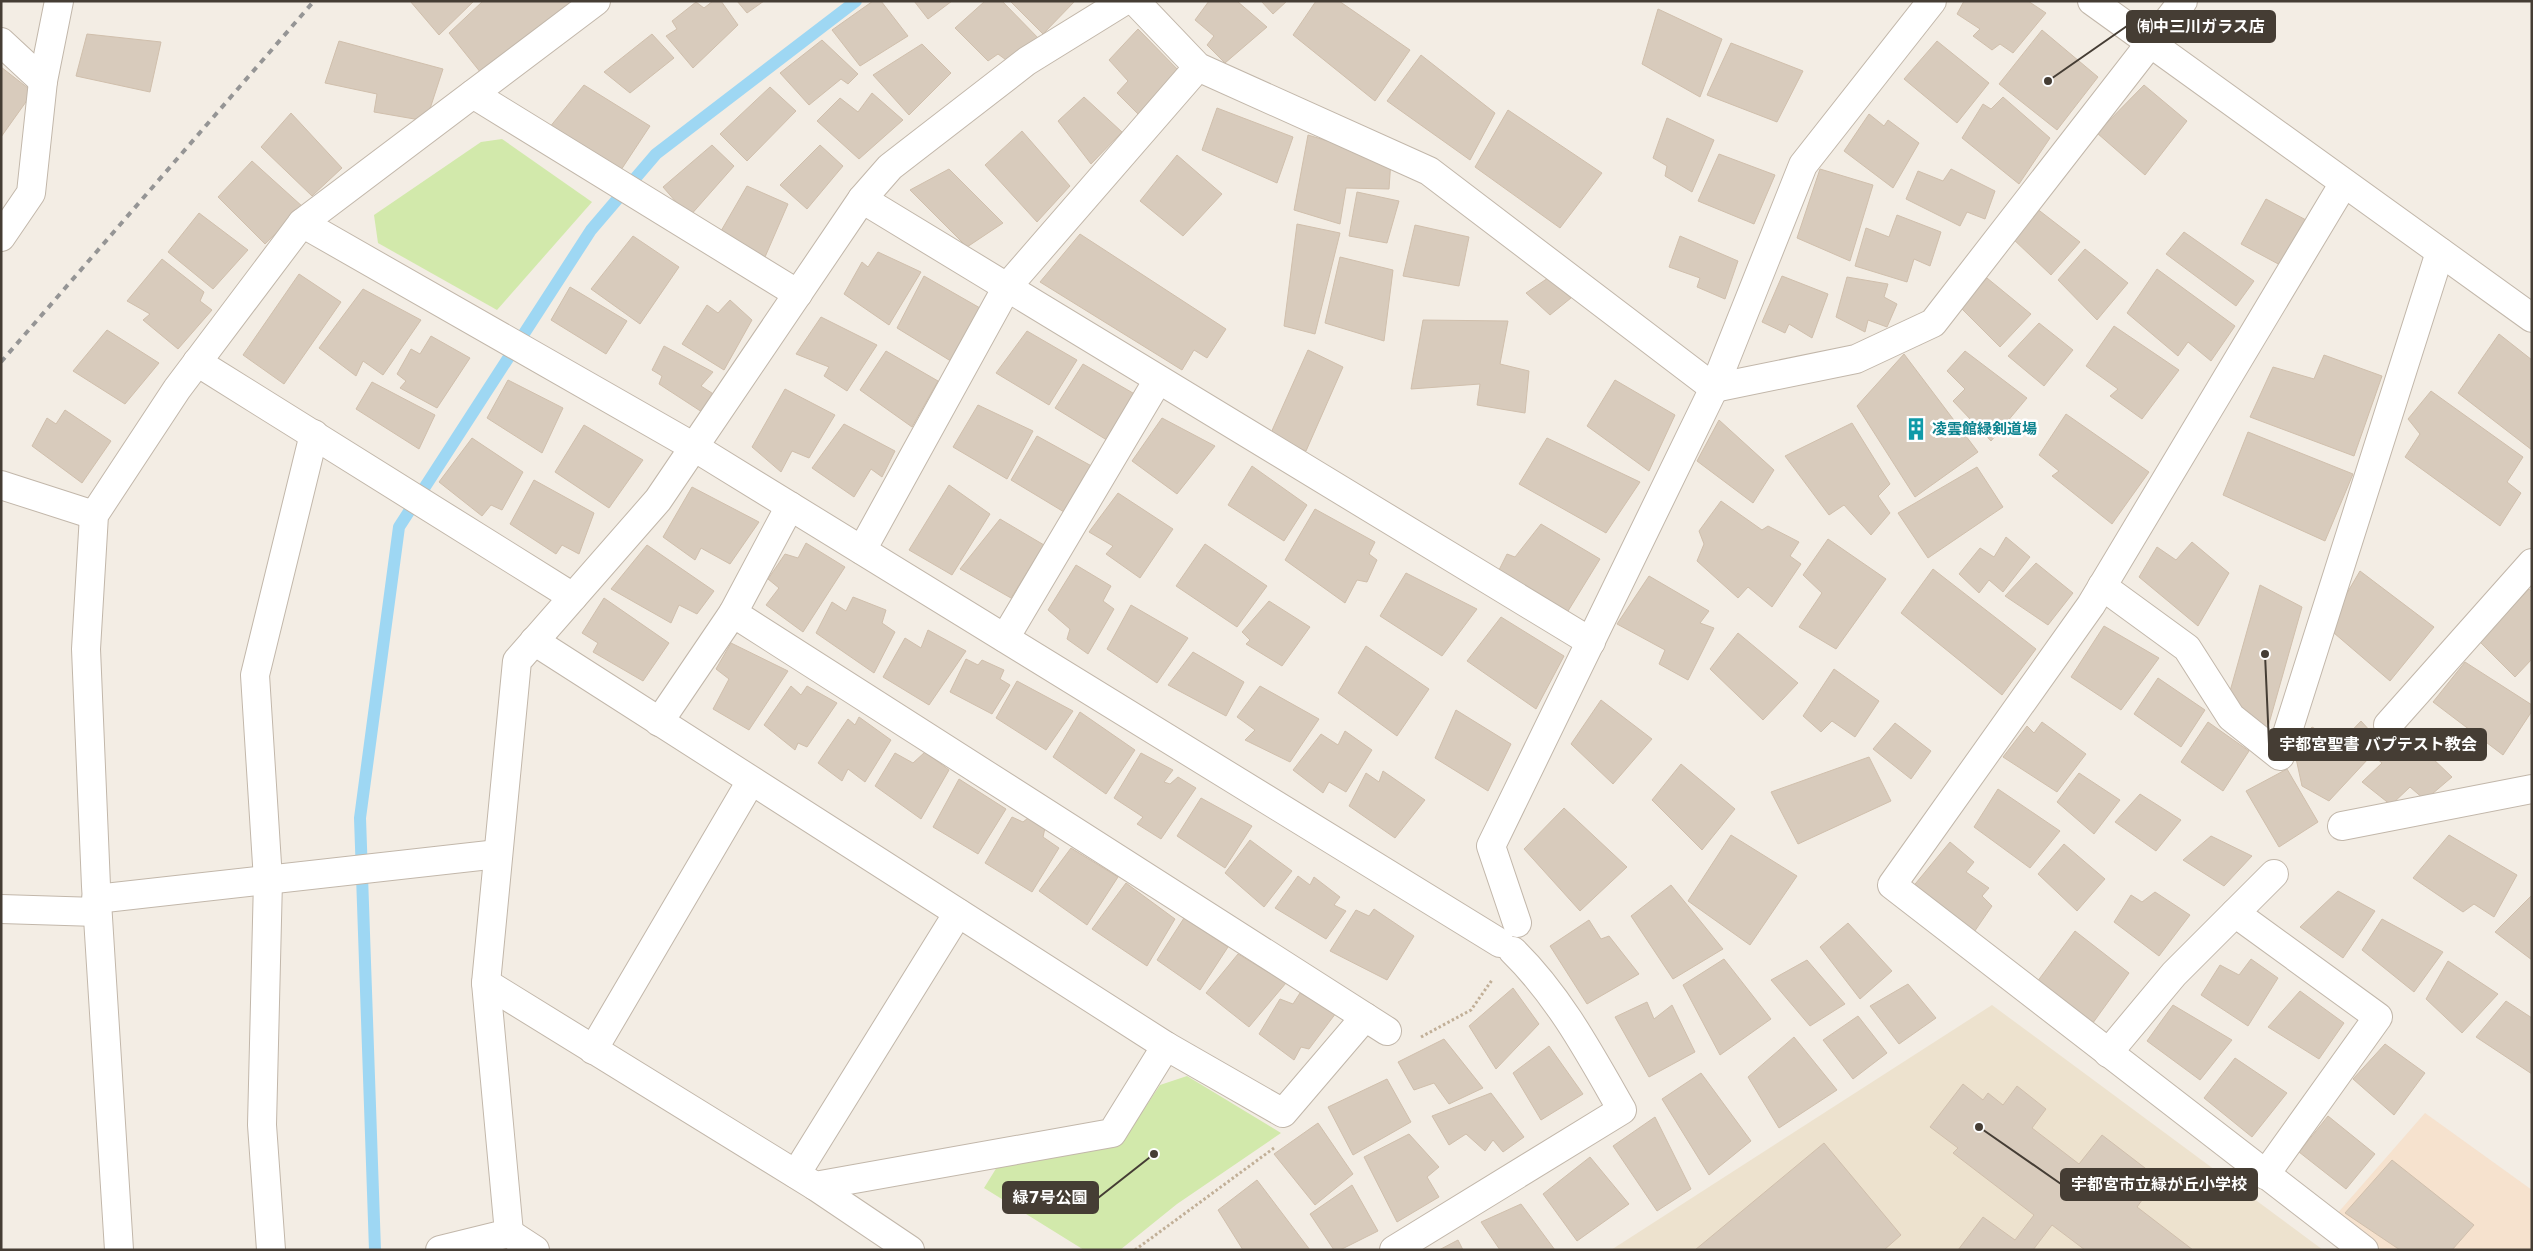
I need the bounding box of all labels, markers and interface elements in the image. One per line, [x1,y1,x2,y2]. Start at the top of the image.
callout: ㈲中三川ガラス店 [2127,11,2275,42]
text: ㈲中三川ガラス店 [2137,17,2265,36]
building icon: 凌雲館緑剣道場 [1903,416,1929,442]
place label: 凌雲館緑剣道場 [1932,420,2037,438]
callout: 宇都宮聖書 バプテスト教会 [2269,729,2486,760]
text: 宇都宮聖書 バプテスト教会 [2279,735,2477,754]
callout: 宇都宮市立緑が丘小学校 [2061,1169,2257,1200]
text: 宇都宮市立緑が丘小学校 [2071,1175,2247,1194]
callout: 緑7号公園 [1003,1182,1098,1213]
text: 緑7号公園 [1012,1188,1088,1207]

